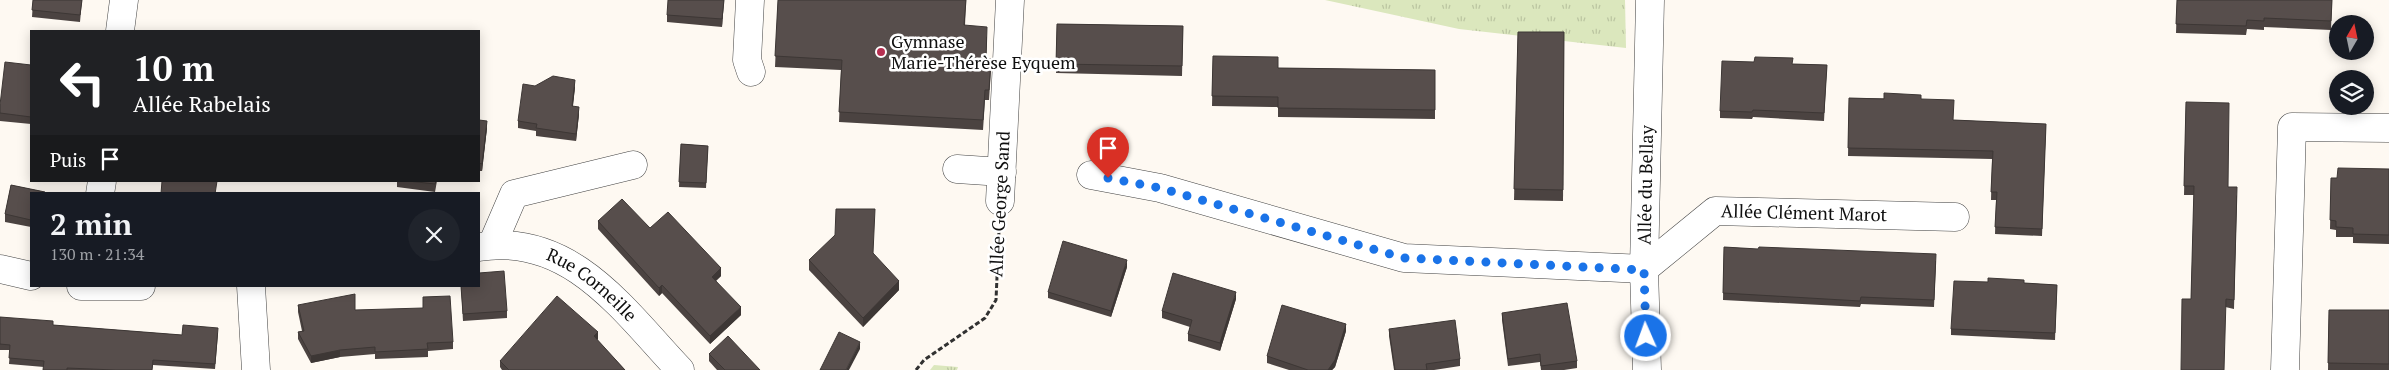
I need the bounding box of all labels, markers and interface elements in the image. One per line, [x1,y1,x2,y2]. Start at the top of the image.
north arrow [2329,15,2374,60]
map controls [2329,15,2374,115]
place label: Gymnase Marie-Thérèse Eyquem [891,29,1076,74]
text: 10 m [133,45,214,91]
marker: Gymnase Marie-Thérèse Eyquem [875,46,887,58]
icon: left [50,50,115,115]
button: layers [2329,70,2374,115]
text: Allée Rabelais [133,89,271,118]
street label: Allée du Bellay [1632,124,1658,245]
pin [1087,127,1129,178]
street label: Allée George Sand [983,130,1015,278]
icon: arrive [1094,134,1122,162]
icon: arrive [96,145,124,173]
text: Puis [50,147,86,172]
street label: Allée Clément Marot [1721,198,1888,226]
text: 2 min [50,204,132,244]
button: close [408,209,460,261]
street label: Rue Corneille [543,242,643,326]
text: 130 m · 21:34 [50,243,144,265]
position arrow [1619,309,1671,361]

